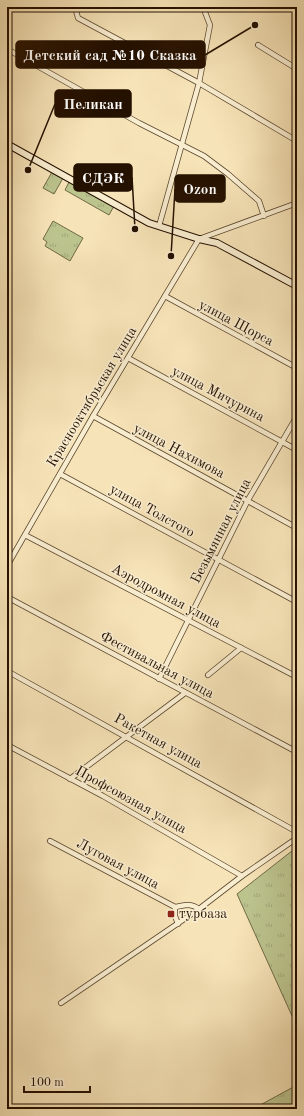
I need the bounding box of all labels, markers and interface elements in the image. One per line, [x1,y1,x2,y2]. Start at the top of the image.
callout: Детский сад №10 Сказка [16,41,205,68]
text: Детский сад №10 Сказка [23,49,197,64]
callout: Пеликан [55,90,131,117]
text: Пеликан [63,98,123,113]
callout: СДЭК [74,164,132,191]
text: СДЭК [82,172,124,187]
callout: Ozon [175,175,225,202]
text: Ozon [183,183,217,198]
street label: улица Щорса [196,297,276,349]
street label: Краснооктябрьская улица [45,324,139,469]
street label: улица Мичурина [169,364,267,424]
street label: улица Нахимова [131,421,227,481]
street label: Безымянная улица [189,476,254,586]
street label: улица Толстого [107,482,197,540]
street label: Аэродромная улица [109,561,223,631]
street label: Фестивальная улица [98,629,216,701]
street label: Ракетная улица [112,711,204,771]
street label: Профсоюзная улица [73,764,189,837]
street label: Луговая улица [74,836,162,892]
place label: турбаза [179,907,227,921]
marker: турбаза [166,909,176,919]
scale bar [24,1068,90,1094]
text: 100 m [30,1077,64,1089]

